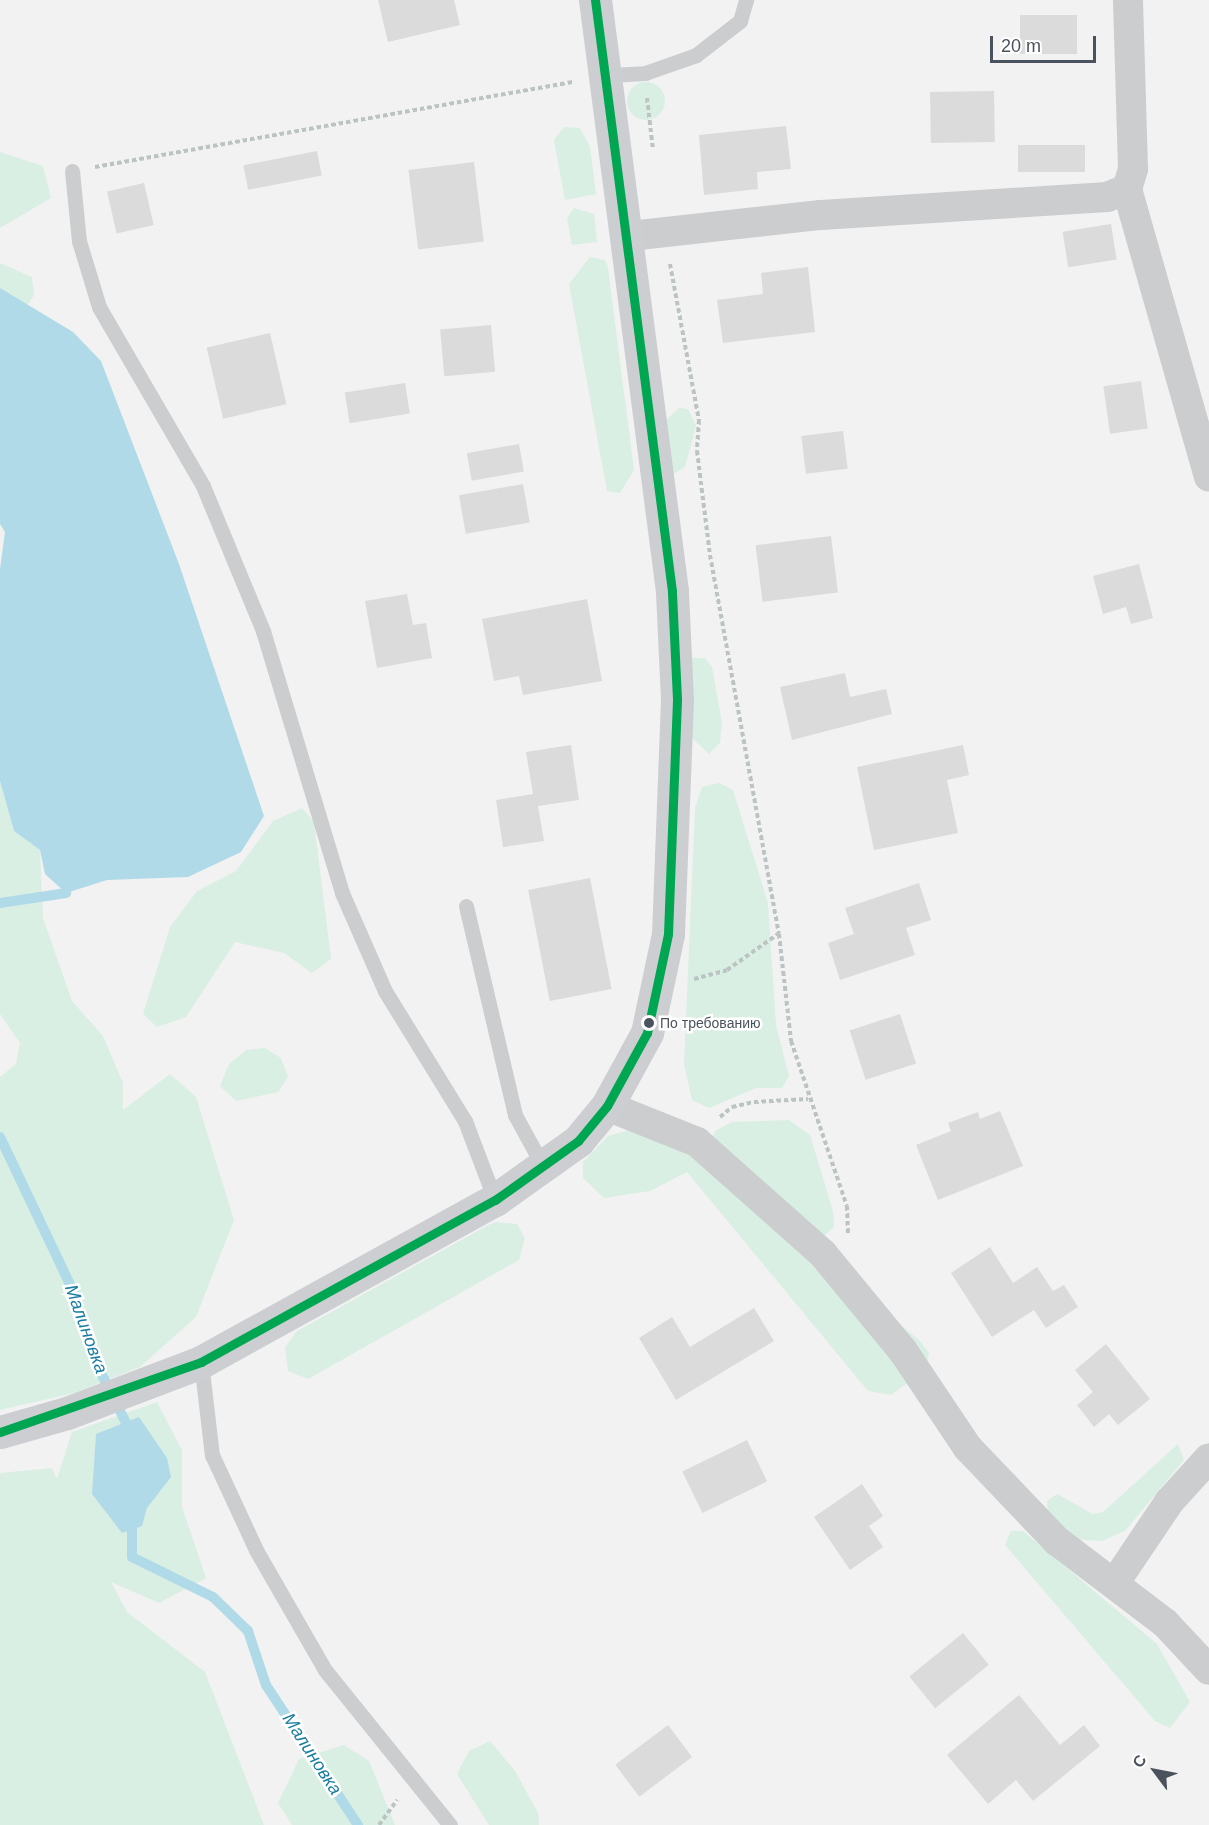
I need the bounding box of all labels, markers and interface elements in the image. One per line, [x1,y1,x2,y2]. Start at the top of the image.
scale bar [993,24,1100,62]
text: 20 m [1001,36,1041,56]
place label: По требованию [660,1015,760,1031]
marker: По требованию [643,1017,655,1029]
water label: Малиновка [60,1282,112,1376]
water label: Малиновка [278,1709,346,1799]
north arrow [1125,1741,1185,1801]
text: С [1129,1752,1150,1771]

